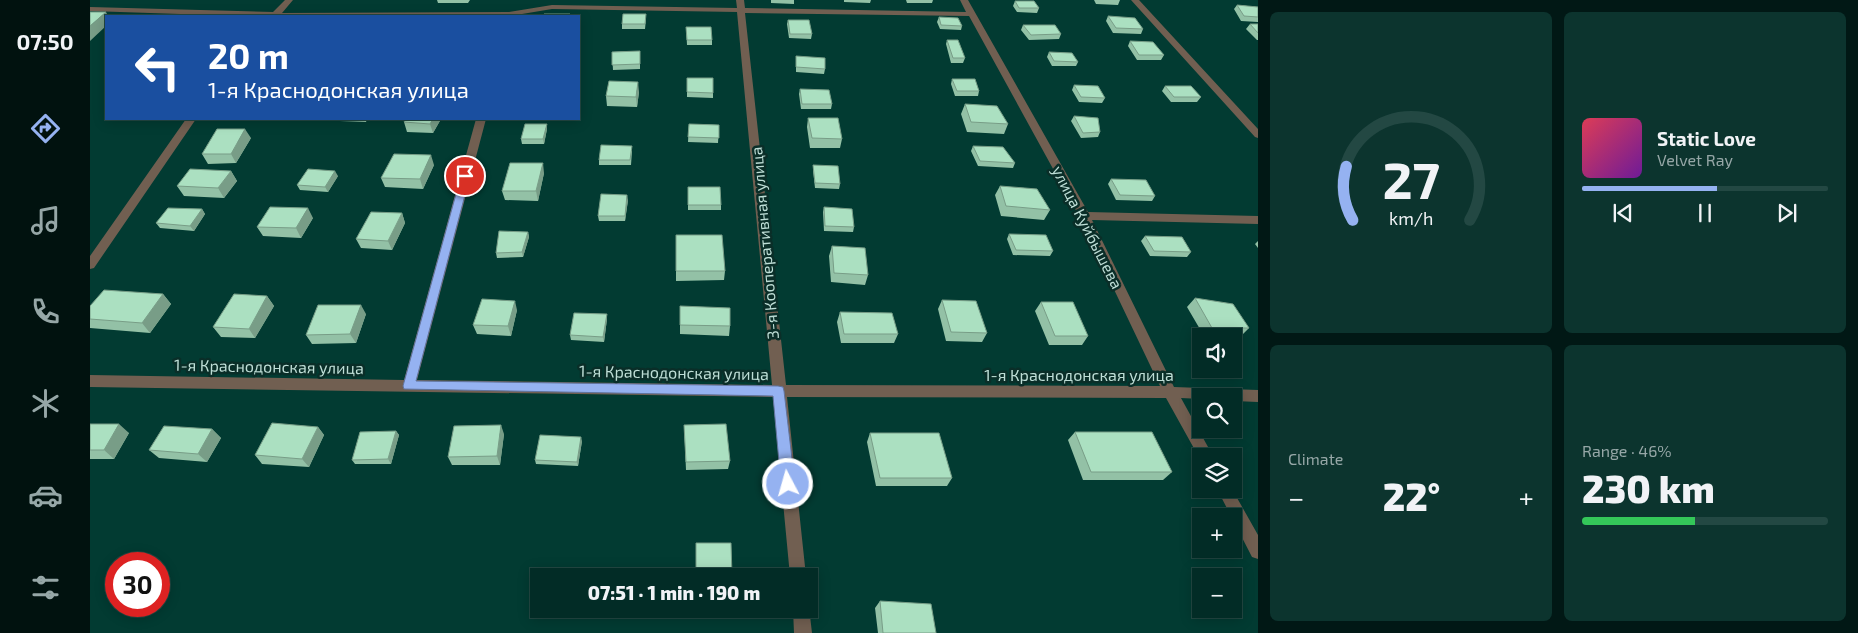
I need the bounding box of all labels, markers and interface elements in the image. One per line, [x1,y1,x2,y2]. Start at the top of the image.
text: 07:50 [16,28,74,54]
text: 20 m [208,34,289,76]
icon: left [125,35,190,100]
text: 1-я Краснодонская улица [208,76,469,102]
icon: directions [28,111,63,146]
text: Static Love [1657,127,1756,150]
street label: 3-я Кооперативная улица [746,146,783,340]
text: 27 [1382,147,1440,209]
text: Velvet Ray [1657,150,1733,169]
pin [444,155,486,197]
icon: arrive [451,162,479,190]
street label: улица Куйбышева [1048,162,1127,292]
icon: previous [1609,199,1637,227]
icon: pause [1691,199,1719,227]
icon: next [1773,199,1801,227]
icon: music [28,203,63,238]
text: km/h [1389,207,1433,229]
icon: phone [28,294,63,329]
map controls [1192,328,1242,618]
button: sound [1192,328,1242,378]
street label: 1-я Краснодонская улица [174,355,364,378]
street label: 1-я Краснодонская улица [579,361,769,384]
street label: 1-я Краснодонская улица [984,365,1174,385]
icon: climate [28,386,63,421]
button: search [1192,388,1242,438]
text: Range · 46% [1582,441,1672,460]
button: layers [1192,448,1242,498]
text: Climate [1288,449,1343,468]
position arrow [761,457,813,509]
text: 230 km [1582,465,1715,511]
text: 22° [1383,473,1440,519]
icon: car [28,478,63,513]
text: − [1288,480,1304,514]
text: + [1519,480,1534,514]
button: + [1192,508,1242,558]
speed limit sign: 30 [105,552,170,617]
button: − [1192,568,1242,618]
icon: filters [28,570,63,605]
text: 07:51 · 1 min · 190 m [588,581,760,604]

